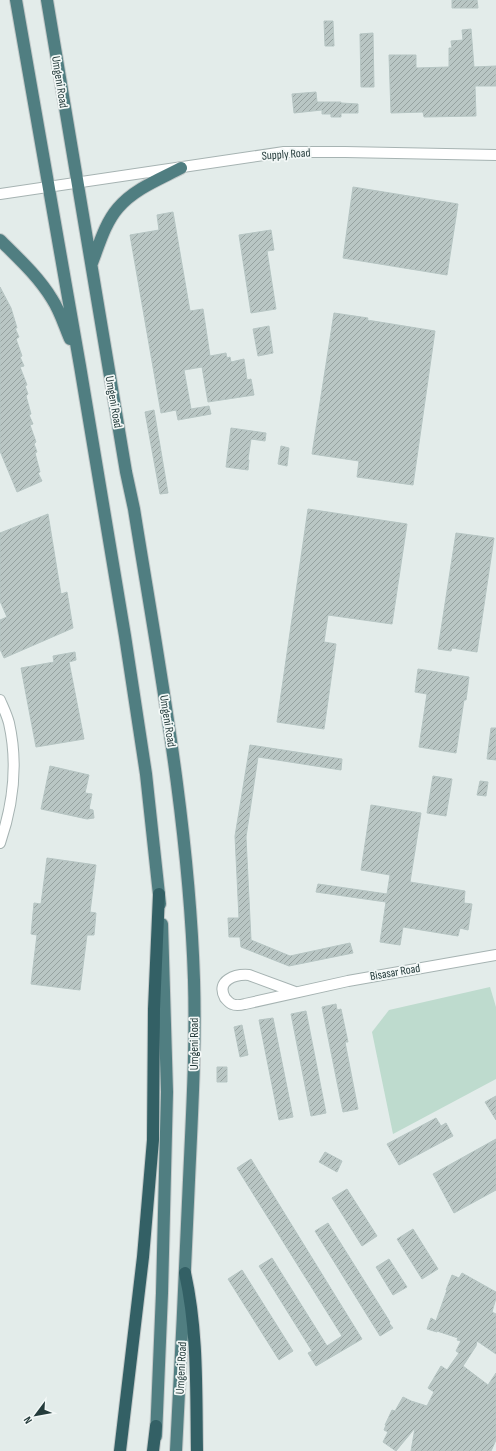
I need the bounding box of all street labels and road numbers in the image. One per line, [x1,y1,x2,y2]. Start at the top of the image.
street label: Umgeni Road [48,55,71,109]
street label: Supply Road [261,145,311,164]
street label: Umgeni Road [102,375,125,429]
street label: Umgeni Road [156,694,179,748]
street label: Bisasar Road [369,961,421,984]
street label: Umgeni Road [187,1018,202,1070]
street label: Umgeni Road [173,1341,190,1395]

